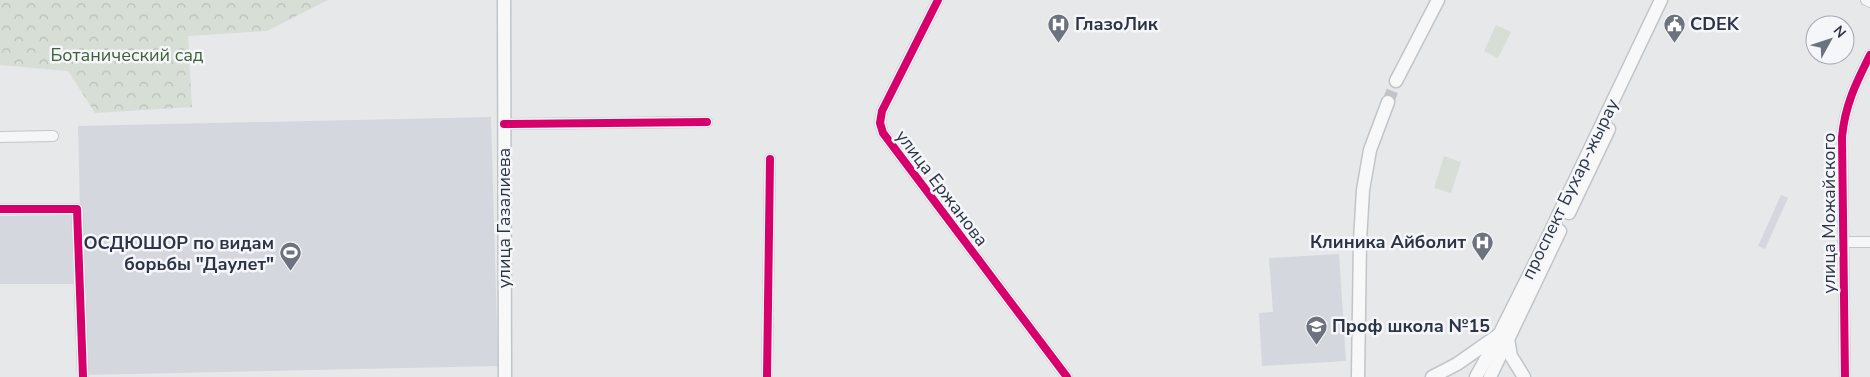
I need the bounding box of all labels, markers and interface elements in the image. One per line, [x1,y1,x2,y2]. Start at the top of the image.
hospital icon: ГлазоЛик [1047,12,1071,43]
place label: ГлазоЛик [1075,12,1159,36]
public building icon: CDEK [1662,12,1686,43]
place label: CDEK [1690,12,1740,36]
north arrow [1805,15,1855,65]
text: N [1829,22,1850,42]
park label: Ботанический сад [50,43,204,67]
street label: проспект Бухар-жырау [1516,94,1625,283]
street label: улица Ержанова [890,125,994,251]
street label: улица Можайского [1817,133,1841,293]
street label: улица Газалиева [492,148,516,288]
place label: Клиника Айболит [1310,230,1466,254]
hospital icon: Клиника Айболит [1470,230,1494,261]
place label: ОСДЮШОР по видам борьбы "Даулет" [83,231,274,276]
sports icon: ОСДЮШОР по видам борьбы "Даулет" [278,241,302,272]
school or university icon: Проф школа №15 [1304,314,1328,345]
place label: Проф школа №15 [1332,314,1490,338]

